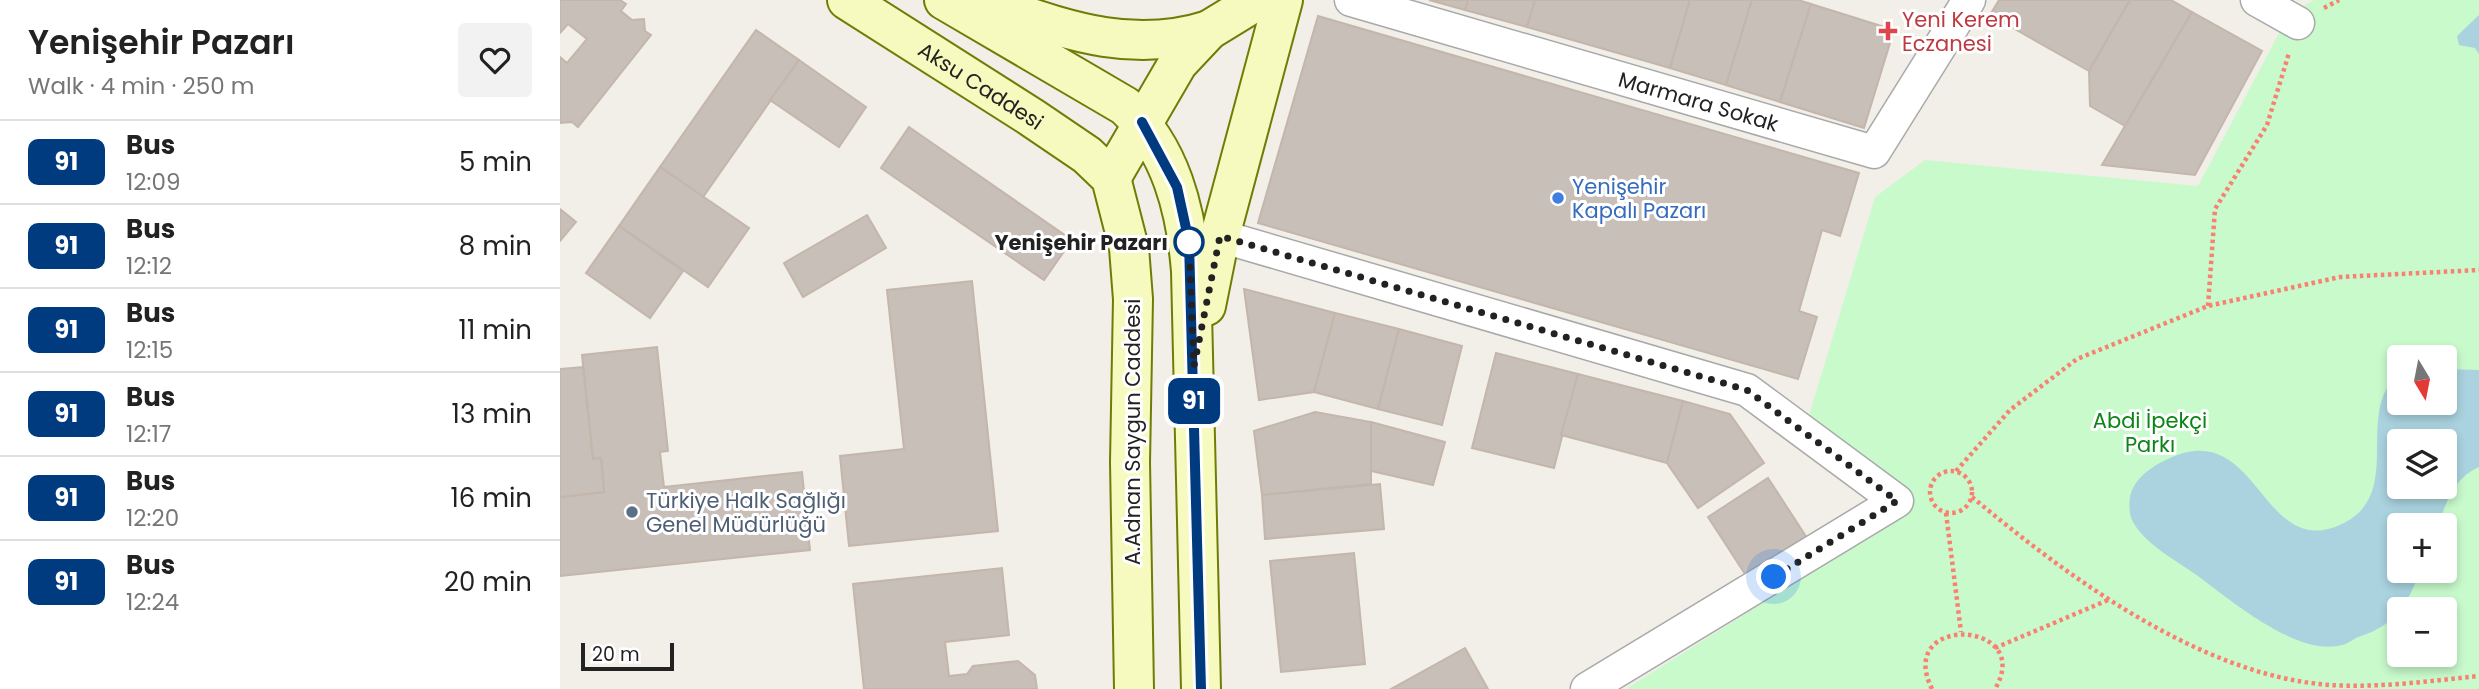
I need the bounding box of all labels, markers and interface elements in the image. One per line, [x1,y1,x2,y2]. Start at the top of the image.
place label: Yeni Kerem Eczanesi [1902,5,2020,58]
text: Yenişehir Pazarı [28,19,295,66]
button: heart [458,23,532,97]
marker: Yeni Kerem Eczanesi [1880,23,1896,39]
street label: Aksu Caddesi [913,35,1049,136]
street label: Marmara Sokak [1615,64,1782,138]
text: Walk · 4 min · 250 m [28,70,254,102]
text: Bus [126,127,175,163]
text: 5 min [459,144,532,180]
text: 91 [55,145,78,178]
text: 12:09 [126,166,180,198]
place label: Yenişehir Kapalı Pazarı [1572,172,1706,225]
marker: Yenişehir Kapalı Pazarı [1550,190,1566,206]
text: Bus [126,211,175,247]
marker: Yenişehir Pazarı [1174,227,1204,257]
text: 8 min [459,228,532,264]
place label: Yenişehir Pazarı [994,228,1168,257]
text: 91 [55,229,78,262]
text: 12:12 [126,250,172,282]
text: Bus [126,295,175,331]
street label: A.Adnan Saygun Caddesi [1118,299,1147,565]
text: 11 min [459,312,532,348]
text: 91 [55,313,78,346]
text: 12:15 [126,334,173,366]
north arrow [2387,345,2457,415]
map controls [2387,345,2457,667]
line badge: 91 [1162,378,1226,424]
text: Bus [126,379,175,415]
text: 91 [1182,384,1206,417]
text: 13 min [452,396,532,432]
text: 91 [55,397,78,430]
park label: Abdi İpekçi Parkı [2093,406,2207,459]
text: 12:17 [126,418,171,450]
button: layers [2387,429,2457,499]
text: Bus [126,463,175,499]
text: 16 min [450,480,532,516]
text: 91 [55,481,78,514]
place label: Türkiye Halk Sağlığı Genel Müdürlüğü [646,486,846,539]
text: 12:20 [126,502,179,534]
marker: Türkiye Halk Sağlığı Genel Müdürlüğü [624,504,640,520]
button: + [2387,513,2457,583]
text: Bus [126,547,175,583]
your location [1756,559,1791,594]
text: 20 min [444,564,532,600]
text: 91 [55,565,78,598]
text: 12:24 [126,586,179,618]
button: − [2387,597,2457,667]
scale bar [581,640,674,672]
text: 20 m [592,641,640,668]

